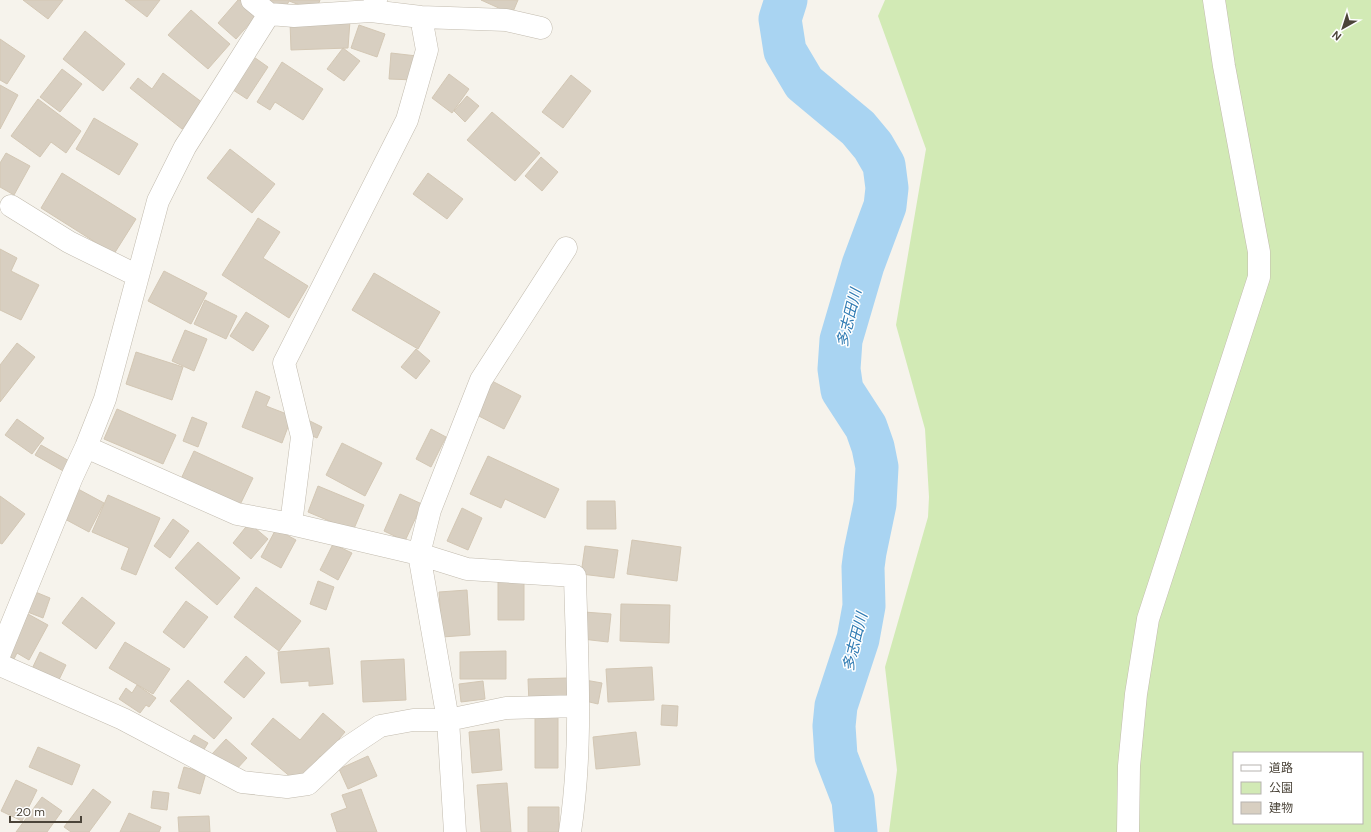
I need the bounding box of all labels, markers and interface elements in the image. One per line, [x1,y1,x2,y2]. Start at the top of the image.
north arrow [1323,8,1363,48]
text: N [1329,28,1344,44]
water label: 多志田川 [832,285,866,350]
water label: 多志田川 [838,609,872,674]
legend [1233,752,1363,824]
text: 道路 [1269,760,1293,776]
text: 公園 [1269,780,1293,796]
scale bar [10,798,81,824]
text: 建物 [1269,800,1293,816]
text: 20 m [16,804,45,820]

